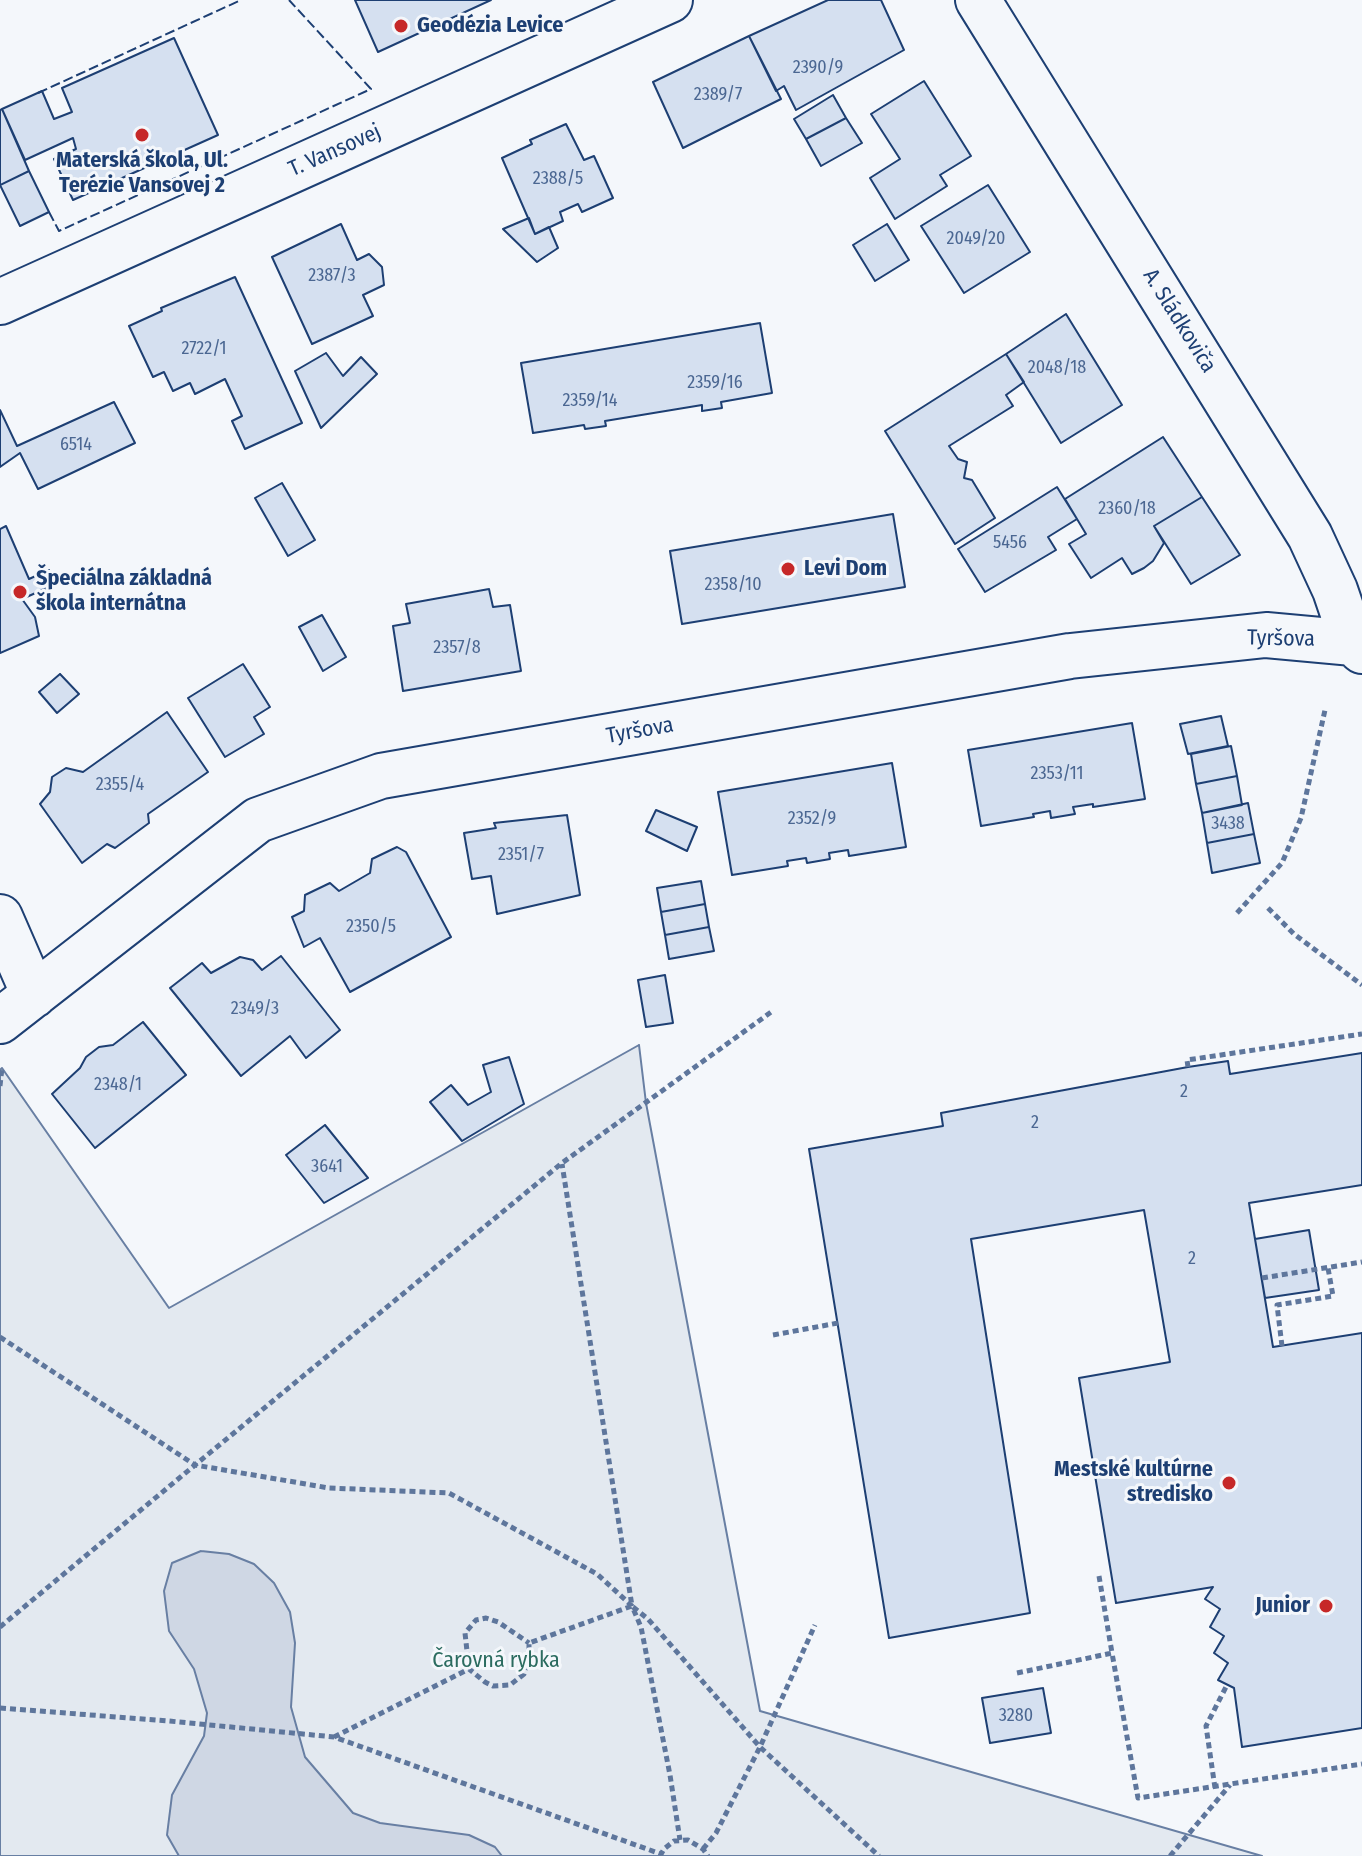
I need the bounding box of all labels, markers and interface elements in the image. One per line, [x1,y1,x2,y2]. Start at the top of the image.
place label: Geodézia Levice [417,13,563,39]
marker: Geodézia Levice [392,17,410,35]
house number: 2390/9 [793,57,843,79]
house number: 2389/7 [694,84,742,106]
street label: T. Vansovej [285,119,385,183]
marker: Materská škola, Ul. Terézie Vansovej 2 [133,126,151,144]
place label: Materská škola, Ul. Terézie Vansovej 2 [56,148,228,200]
house number: 2388/5 [533,168,583,190]
house number: 2049/20 [947,228,1005,250]
street label: A. Sládkoviča [1137,264,1221,378]
house number: 2387/3 [308,265,356,287]
house number: 2722/1 [181,338,227,360]
house number: 2048/18 [1028,357,1086,379]
house number: 2359/16 [687,372,743,394]
house number: 2359/14 [562,390,618,412]
house number: 6514 [60,434,92,456]
house number: 2360/18 [1098,498,1156,520]
house number: 5456 [993,532,1027,554]
place label: Levi Dom [804,556,887,582]
marker: Levi Dom [779,560,797,578]
place label: Špeciálna základná škola internátna [36,566,212,618]
house number: 2358/10 [704,574,762,596]
marker: Špeciálna základná škola internátna [11,583,29,601]
street label: Tyršova [1247,625,1315,653]
house number: 2357/8 [433,637,481,659]
street label: Tyršova [604,712,676,750]
house number: 2353/11 [1030,763,1084,785]
house number: 2355/4 [96,774,144,796]
house number: 2352/9 [788,808,836,830]
house number: 3438 [1211,813,1245,835]
house number: 2351/7 [498,844,544,866]
house number: 2350/5 [346,916,396,938]
house number: 2349/3 [231,998,279,1020]
house number: 2348/1 [94,1074,142,1096]
house number: 2 [1180,1081,1188,1103]
house number: 2 [1031,1112,1039,1134]
house number: 3641 [311,1156,343,1178]
house number: 2 [1188,1248,1196,1270]
place label: Mestské kultúrne stredisko [1054,1457,1213,1508]
marker: Mestské kultúrne stredisko [1220,1474,1238,1492]
place label: Junior [1255,1593,1310,1619]
marker: Junior [1317,1597,1335,1615]
park label: Čarovná rybka [432,1648,560,1674]
house number: 3280 [999,1705,1033,1727]

